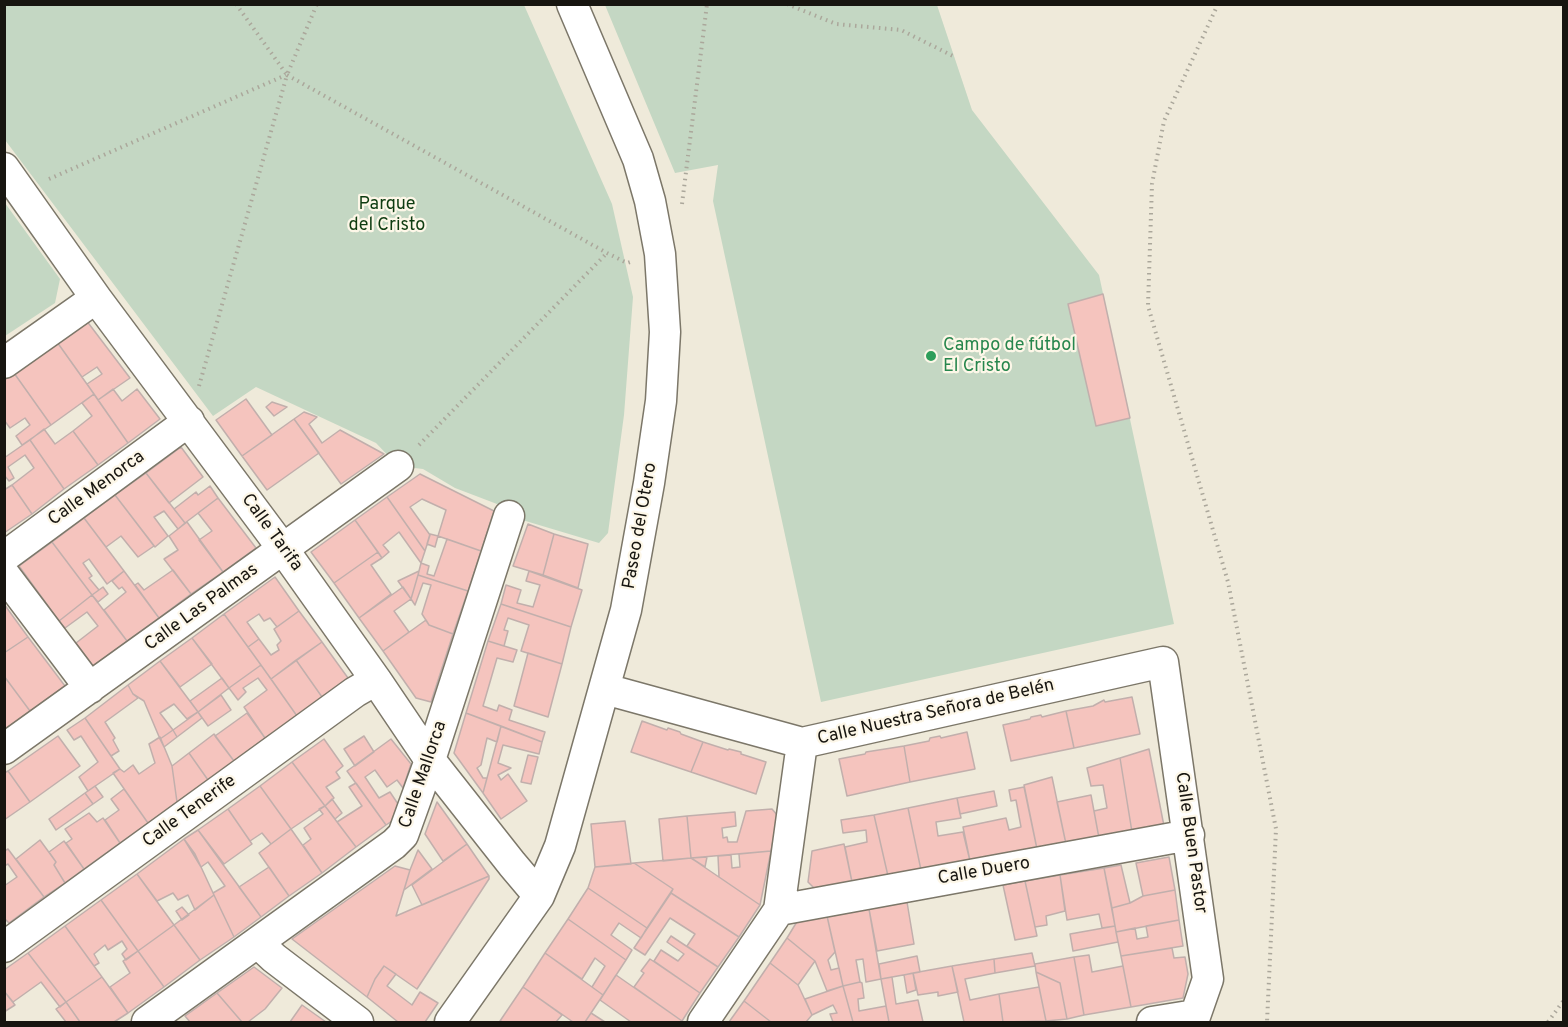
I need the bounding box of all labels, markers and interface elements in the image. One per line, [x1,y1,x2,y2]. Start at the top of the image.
park label: Parque del Cristo [349,194,425,236]
place label: Campo de fútbol El Cristo [943,335,1076,378]
marker: Campo de fútbol El Cristo [924,349,938,363]
street label: Calle Menorca [45,447,149,531]
street label: Paseo del Otero [619,461,663,591]
street label: Calle Tarifa [236,490,306,576]
street label: Calle Las Palmas [141,560,263,656]
street label: Calle Nuestra Señora de Belén [815,675,1057,751]
street label: Calle Mallorca [396,718,452,832]
street label: Calle Tenerife [139,771,241,853]
street label: Calle Buen Pastor [1169,771,1211,915]
street label: Calle Duero [936,853,1032,891]

